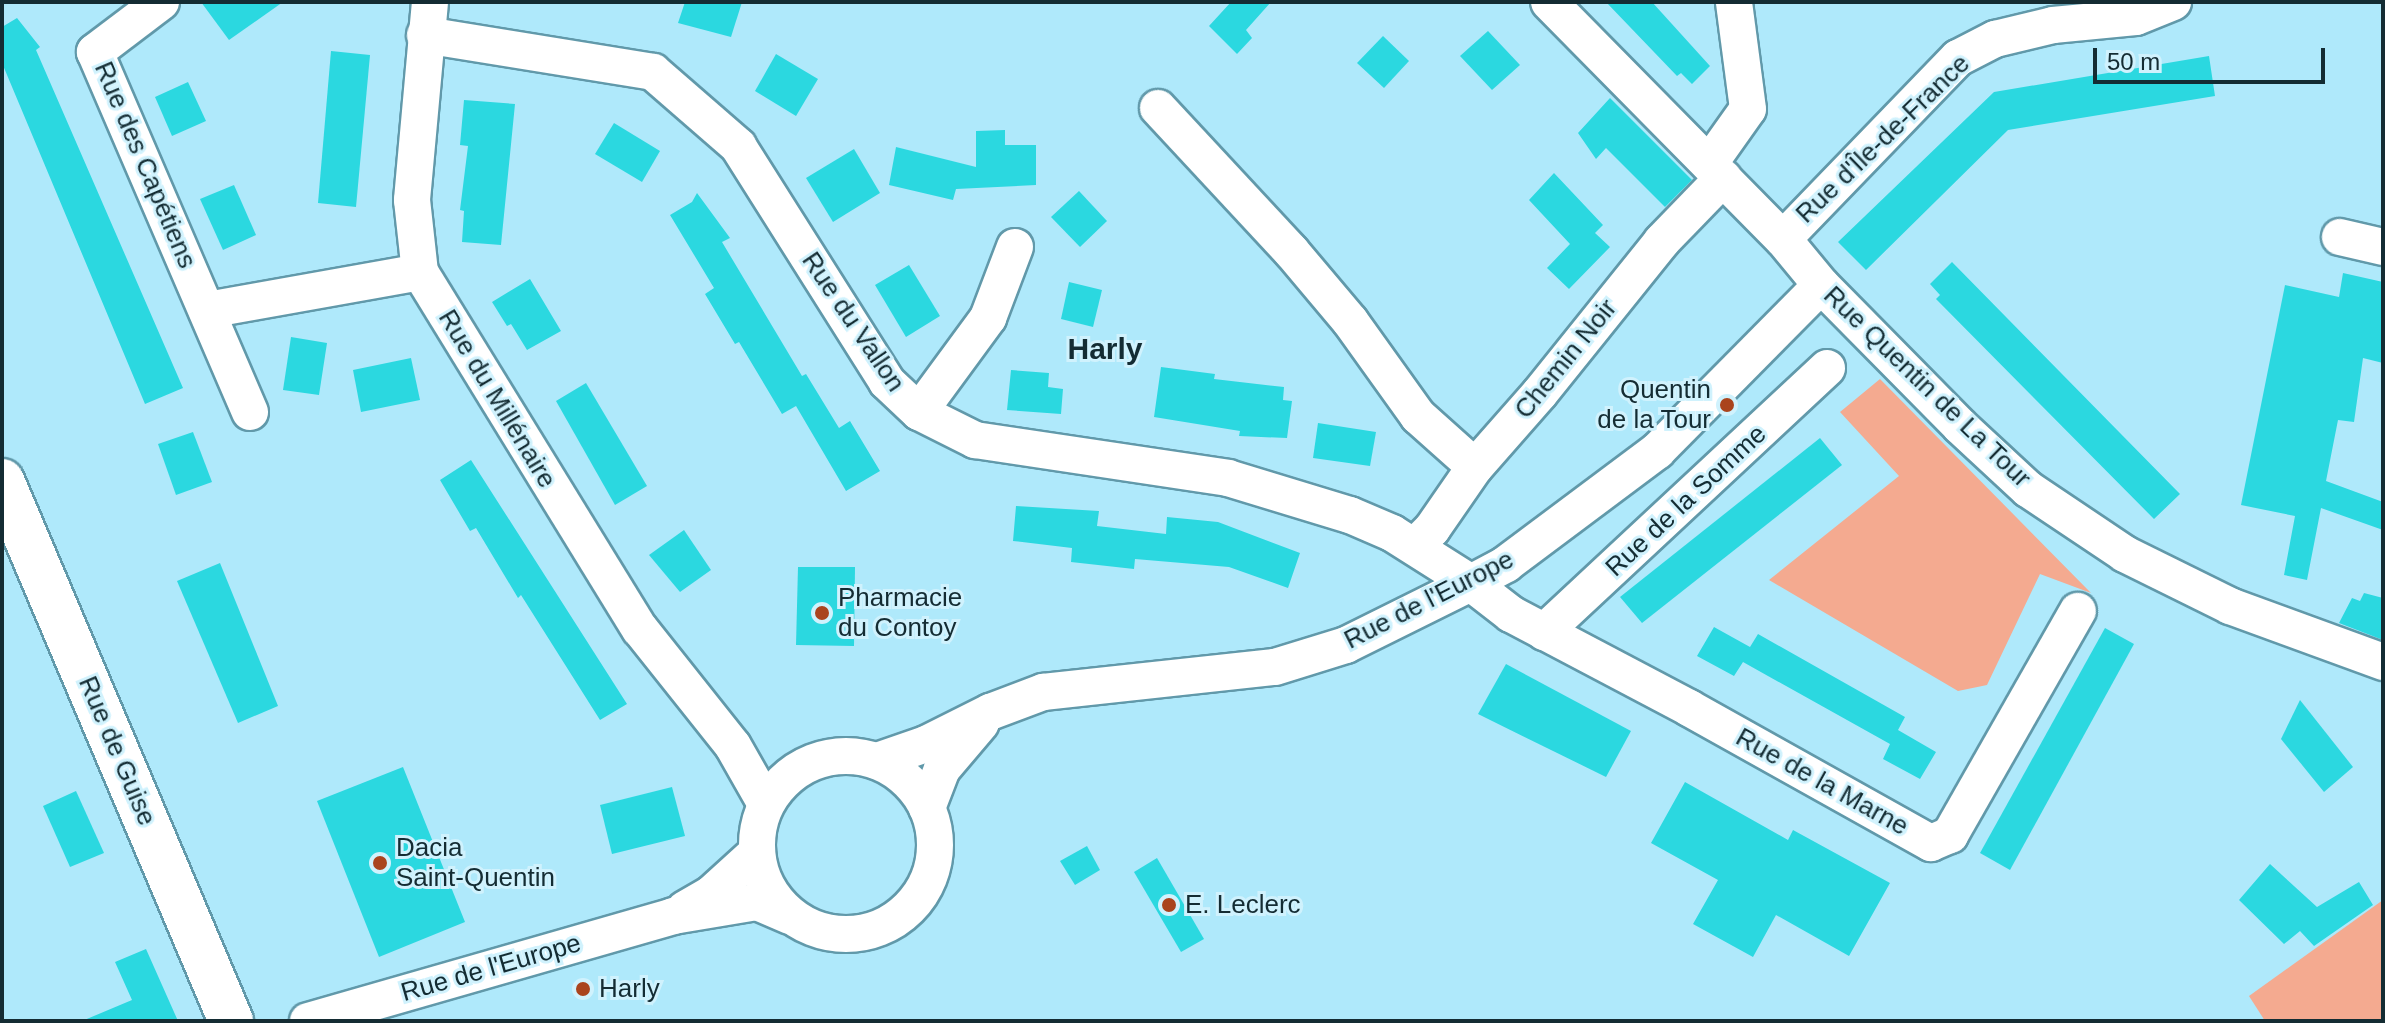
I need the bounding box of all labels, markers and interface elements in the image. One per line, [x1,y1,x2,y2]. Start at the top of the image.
scale bar [2097,32,2329,82]
street label: Rue d'Île-de-France [1790,48,1976,230]
text: 50 m [2107,48,2160,75]
street label: Rue des Capétiens [87,57,203,273]
street label: Rue du Vallon [795,246,911,398]
street label: Rue Quentin de La Tour [1817,280,2037,494]
street label: Chemin Noir [1508,293,1624,425]
street label: Rue du Millénaire [432,304,562,494]
district label: Harly [1067,331,1143,367]
place label: Quentin de la Tour [1597,374,1711,436]
marker: Quentin de la Tour [1718,396,1736,414]
street label: Rue de la Somme [1599,419,1773,583]
street label: Rue de l'Europe [1339,544,1519,656]
place label: Pharmacie du Contoy [838,582,962,644]
marker: Pharmacie du Contoy [813,604,831,622]
street label: Rue de Guise [72,672,162,830]
street label: Rue de la Marne [1730,722,1914,842]
place label: Dacia Saint-Quentin [396,832,555,894]
marker: Dacia Saint-Quentin [371,854,389,872]
place label: E. Leclerc [1185,889,1301,921]
marker: E. Leclerc [1160,896,1178,914]
street label: Rue de l'Europe [397,927,585,1009]
place label: Harly [599,973,660,1005]
marker: Harly [574,980,592,998]

